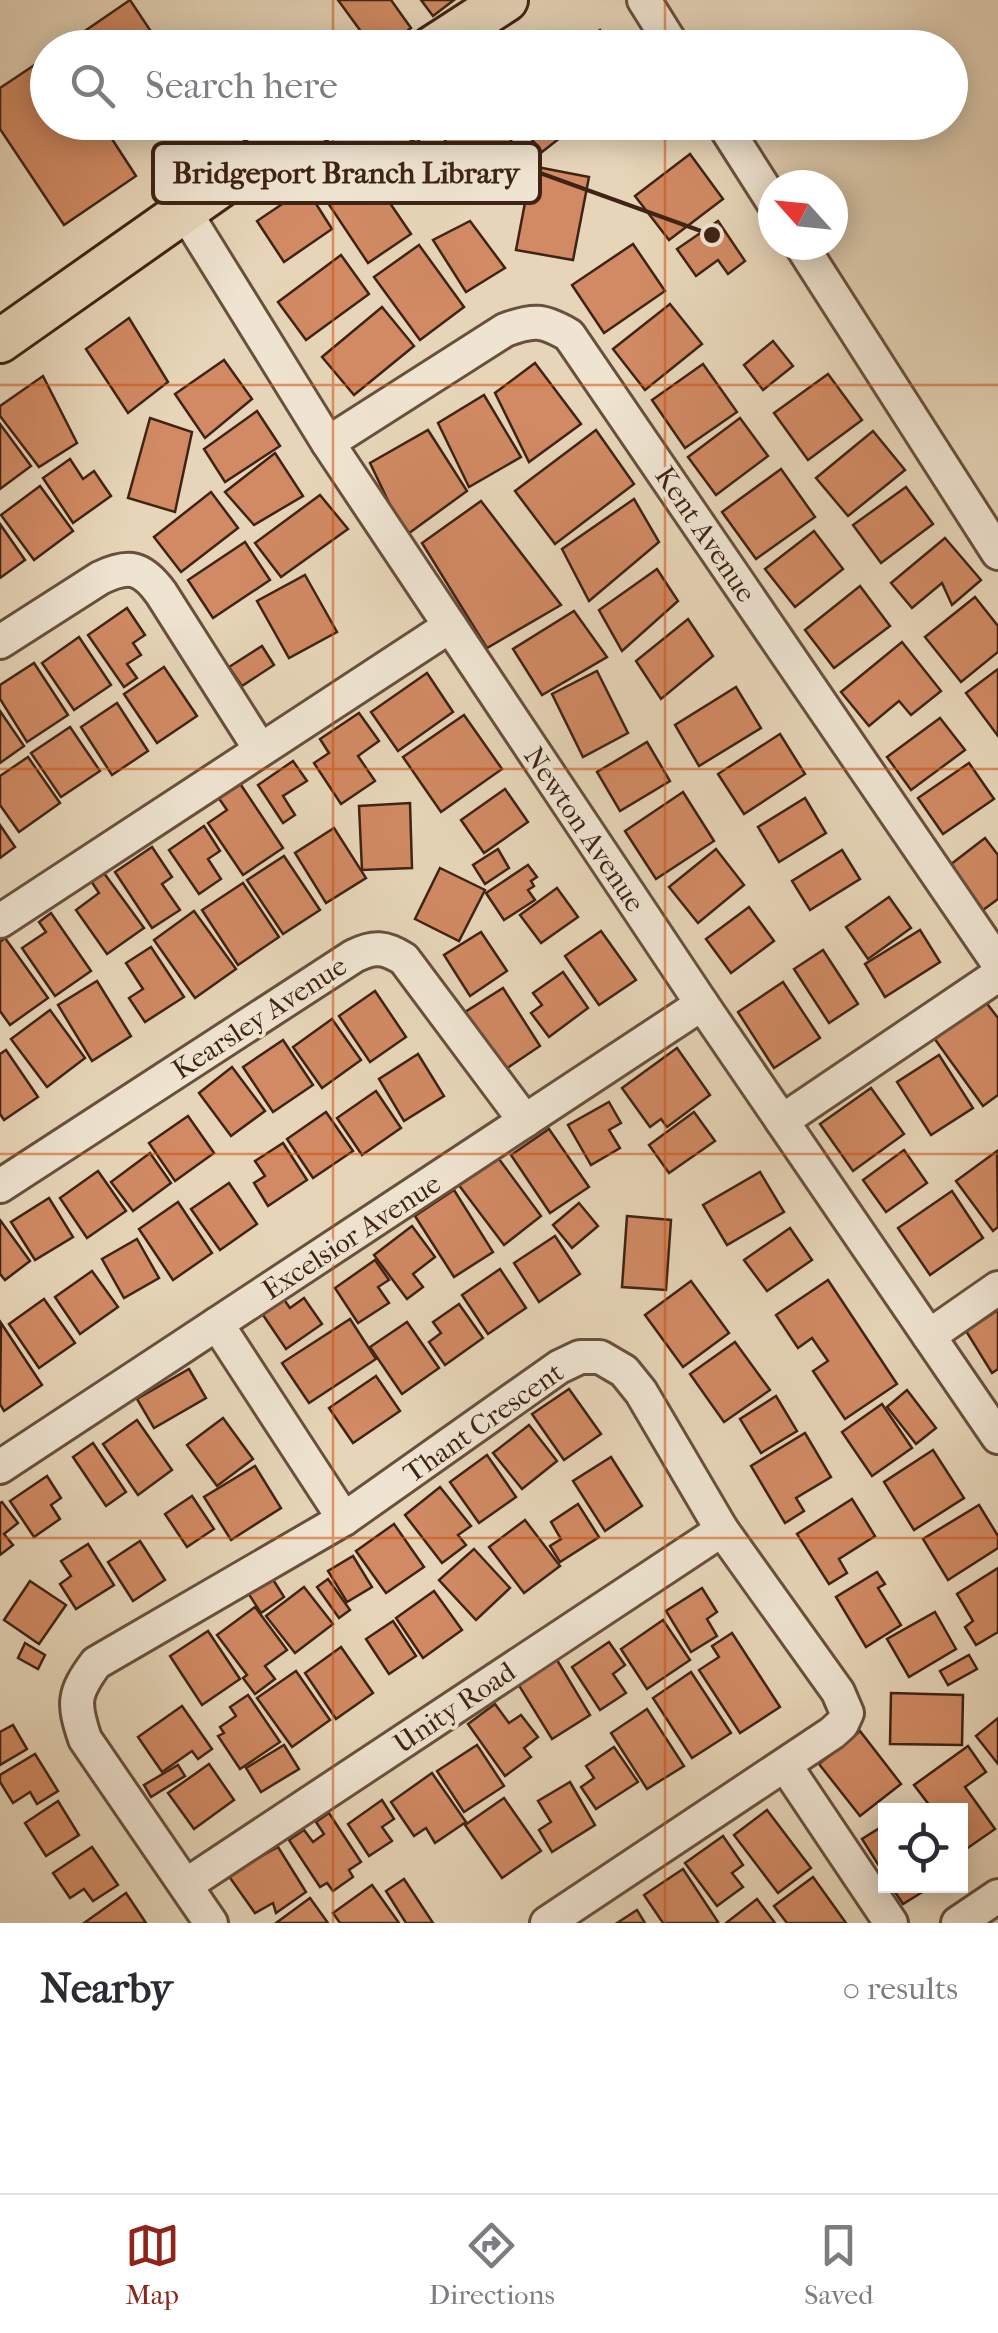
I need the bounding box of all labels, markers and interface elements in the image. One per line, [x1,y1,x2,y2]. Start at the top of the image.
search box [30,30,968,140]
icon: search [65,58,120,113]
text: Search here [145,63,338,108]
callout: Bridgeport Branch Library [153,143,540,203]
text: Bridgeport Branch Library [173,156,521,191]
north arrow [758,170,848,260]
street label: Kent Avenue [648,460,763,608]
street label: Newton Avenue [517,741,652,918]
street label: Kearsley Avenue [166,949,353,1086]
street label: Excelsior Avenue [256,1166,447,1306]
street label: Thant Crescent [397,1355,569,1490]
street label: Unity Road [387,1654,522,1760]
map controls [878,1803,968,1893]
button: locate [878,1803,968,1893]
text: Nearby [40,1964,172,2013]
text: 0 results [842,1970,958,2007]
tab: Map [125,2218,180,2311]
tab: Directions [429,2218,555,2311]
tab: Saved [804,2218,873,2311]

